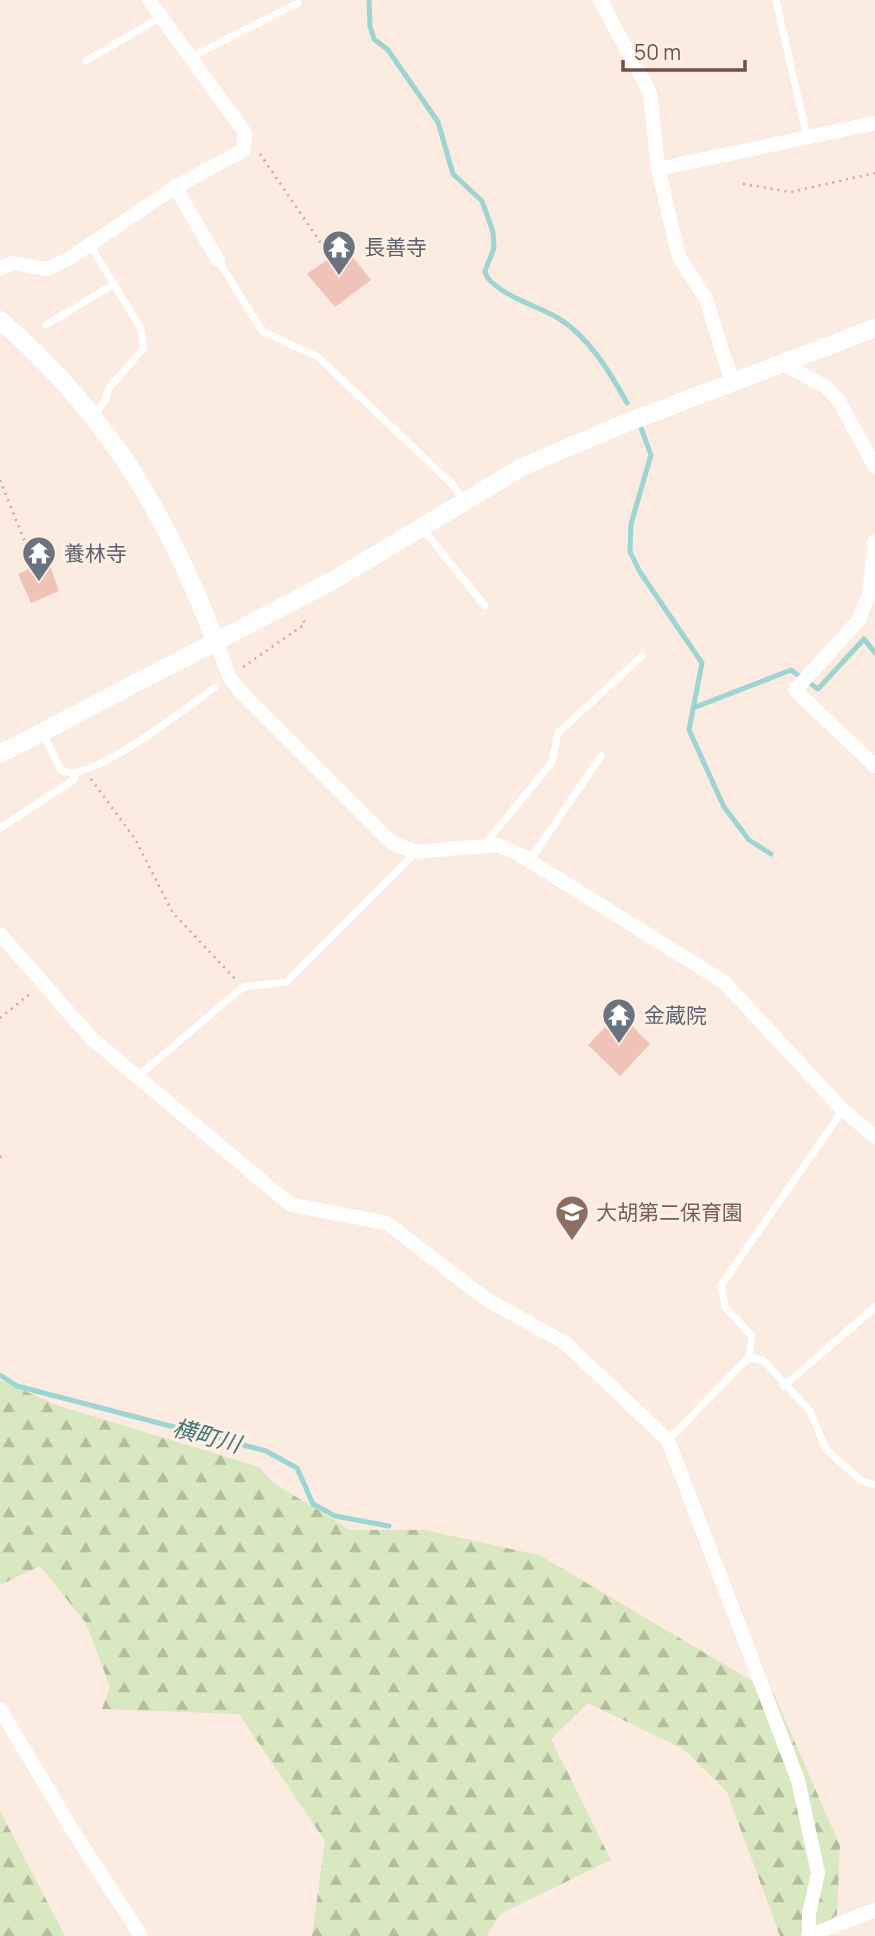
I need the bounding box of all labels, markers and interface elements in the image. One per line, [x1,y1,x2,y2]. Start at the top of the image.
scale bar [623,28,746,72]
text: 50 m [634,38,681,66]
temple icon: 長善寺 [320,228,358,277]
place label: 長善寺 [364,233,427,261]
temple icon: 養林寺 [20,534,58,583]
place label: 養林寺 [64,539,127,567]
temple icon: 金蔵院 [600,996,638,1045]
place label: 金蔵院 [644,1001,707,1029]
school or university icon: 大胡第二保育園 [553,1193,591,1242]
place label: 大胡第二保育園 [596,1198,743,1226]
water label: 横町川 [170,1411,247,1460]

